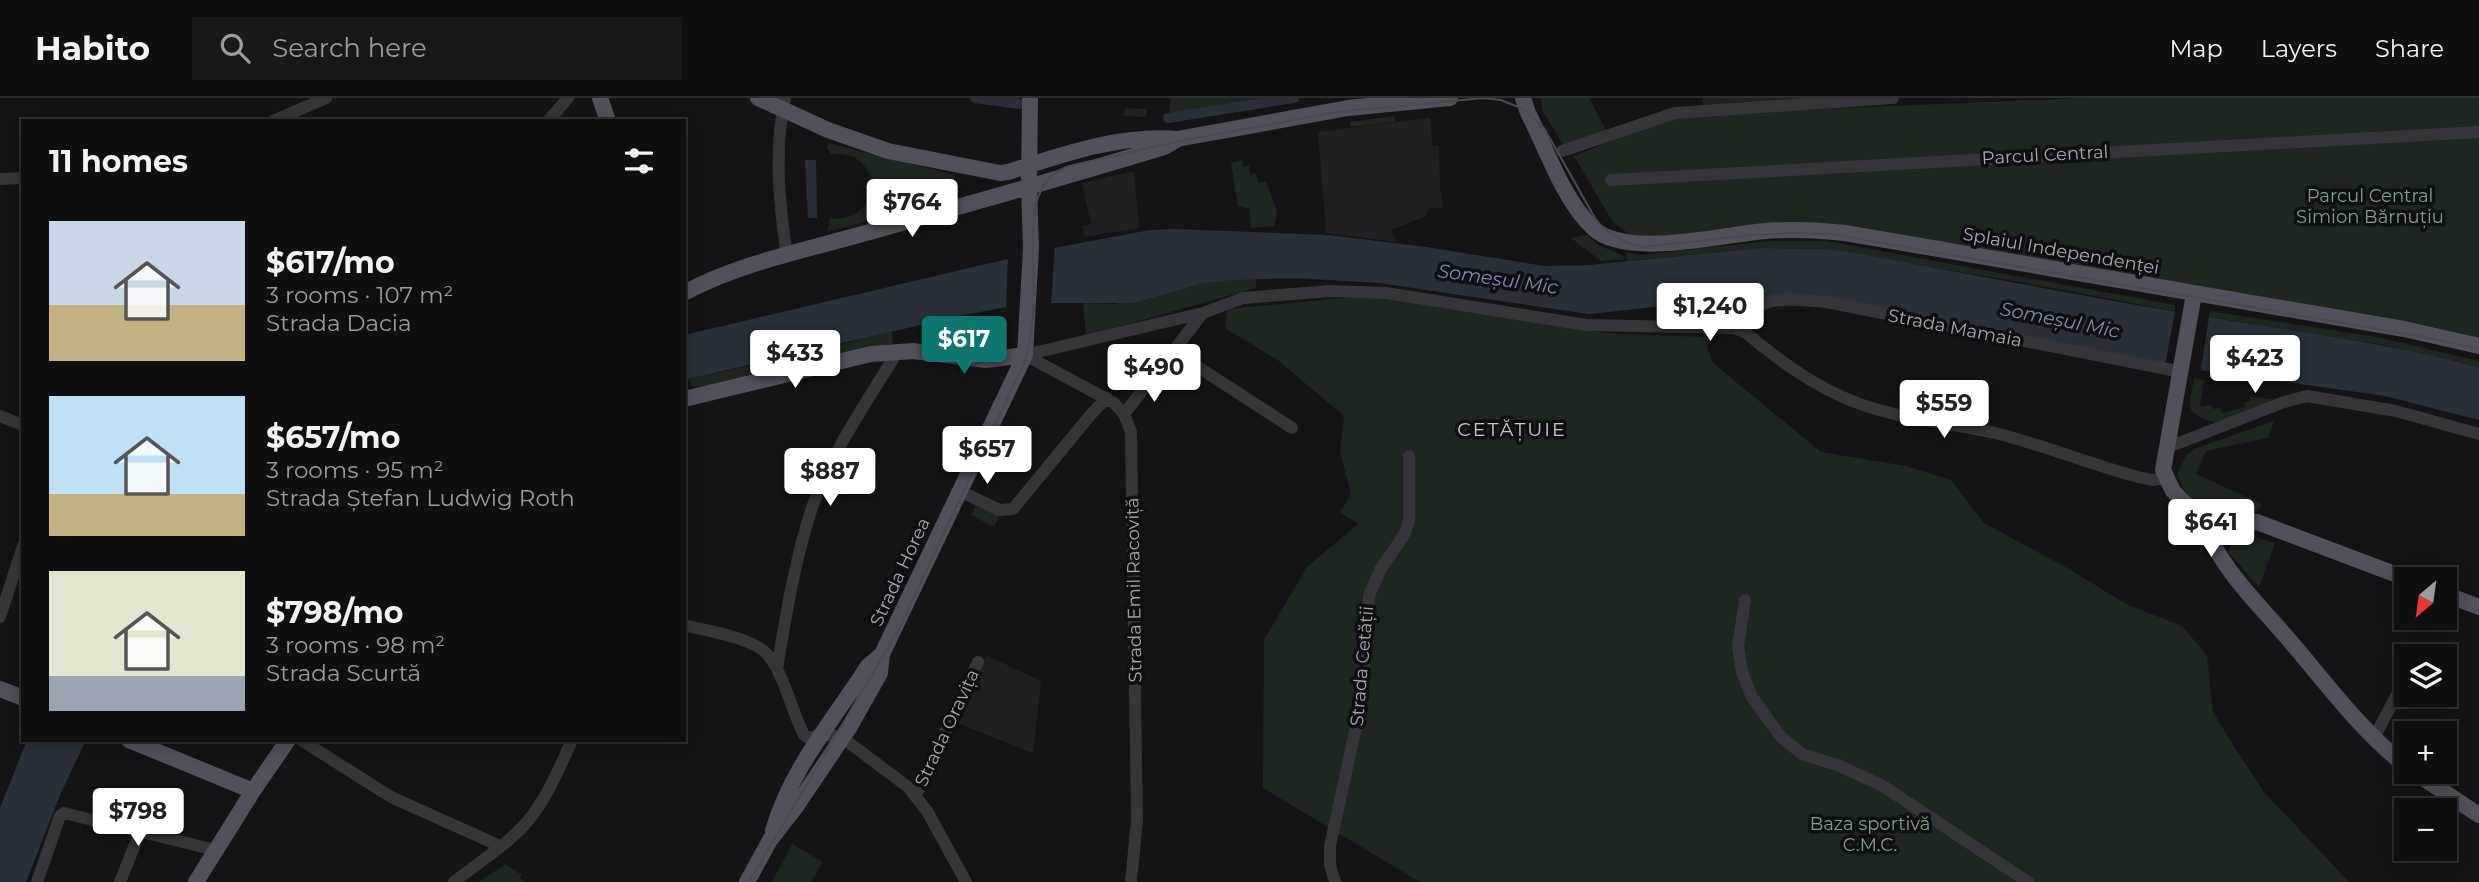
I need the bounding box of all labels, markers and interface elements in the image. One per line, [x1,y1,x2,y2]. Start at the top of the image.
search box [192,17,682,80]
text: Habito [35,28,150,68]
icon: search [216,29,254,67]
text: Search here [272,32,427,64]
text: Map [2169,34,2223,63]
text: Layers [2261,34,2337,63]
text: Share [2375,34,2444,63]
street label: Parcul Central [1981,141,2109,169]
icon: filters [620,142,658,180]
text: 11 homes [49,143,188,180]
pin: $764 [871,180,953,239]
park label: Parcul Central Simion Bărnuțiu [2296,185,2444,229]
text: $764 [883,188,941,216]
street label: Splaiul Independenței [1961,223,2161,280]
text: $617/mo [266,244,395,281]
icon: home [105,249,189,333]
water label: Someșul Mic [1436,259,1560,300]
text: 3 rooms · 107 m² [266,281,453,309]
pin: $1,240 [1653,284,1767,343]
text: $1,240 [1673,292,1747,320]
water label: Someșul Mic [1998,297,2122,344]
street label: Strada Mamaia [1886,304,2024,352]
text: Strada Dacia [266,309,412,337]
pin: $617 [923,316,1005,376]
text: $617 [938,325,990,353]
pin: $433 [754,330,836,390]
pin: $423 [2214,336,2296,395]
text: $433 [766,339,824,367]
pin: $490 [1113,344,1195,404]
text: $423 [2226,344,2284,372]
text: $490 [1124,353,1184,381]
pin: $559 [1903,380,1985,440]
text: $559 [1916,389,1972,417]
district label: CETĂȚUIE [1457,418,1567,442]
text: $657/mo [266,419,400,456]
icon: home [105,424,189,508]
pin: $657 [946,426,1028,486]
text: $657 [959,435,1016,463]
pin: $887 [789,448,871,508]
text: 3 rooms · 95 m² [266,456,444,484]
text: $887 [800,457,860,485]
text: Strada Ștefan Ludwig Roth [266,484,575,512]
street label: Strada Emil Racoviță [1121,497,1148,683]
pin: $641 [2170,500,2252,559]
text: $641 [2184,508,2238,536]
street label: Strada Horea [865,514,935,630]
north arrow [2394,567,2457,630]
map controls [2394,567,2457,861]
text: $798/mo [266,594,403,631]
icon: home [105,599,189,683]
street label: Strada Cetății [1346,605,1379,727]
text: 3 rooms · 98 m² [266,631,445,659]
button: layers [2394,644,2457,707]
text: Strada Scurtă [266,659,421,687]
street label: Strada Oravița [910,666,985,791]
button: + [2394,721,2457,784]
pin: $798 [97,788,179,848]
text: $798 [109,797,167,825]
button: − [2394,798,2457,861]
park label: Baza sportivă C.M.C. [1810,813,1930,856]

